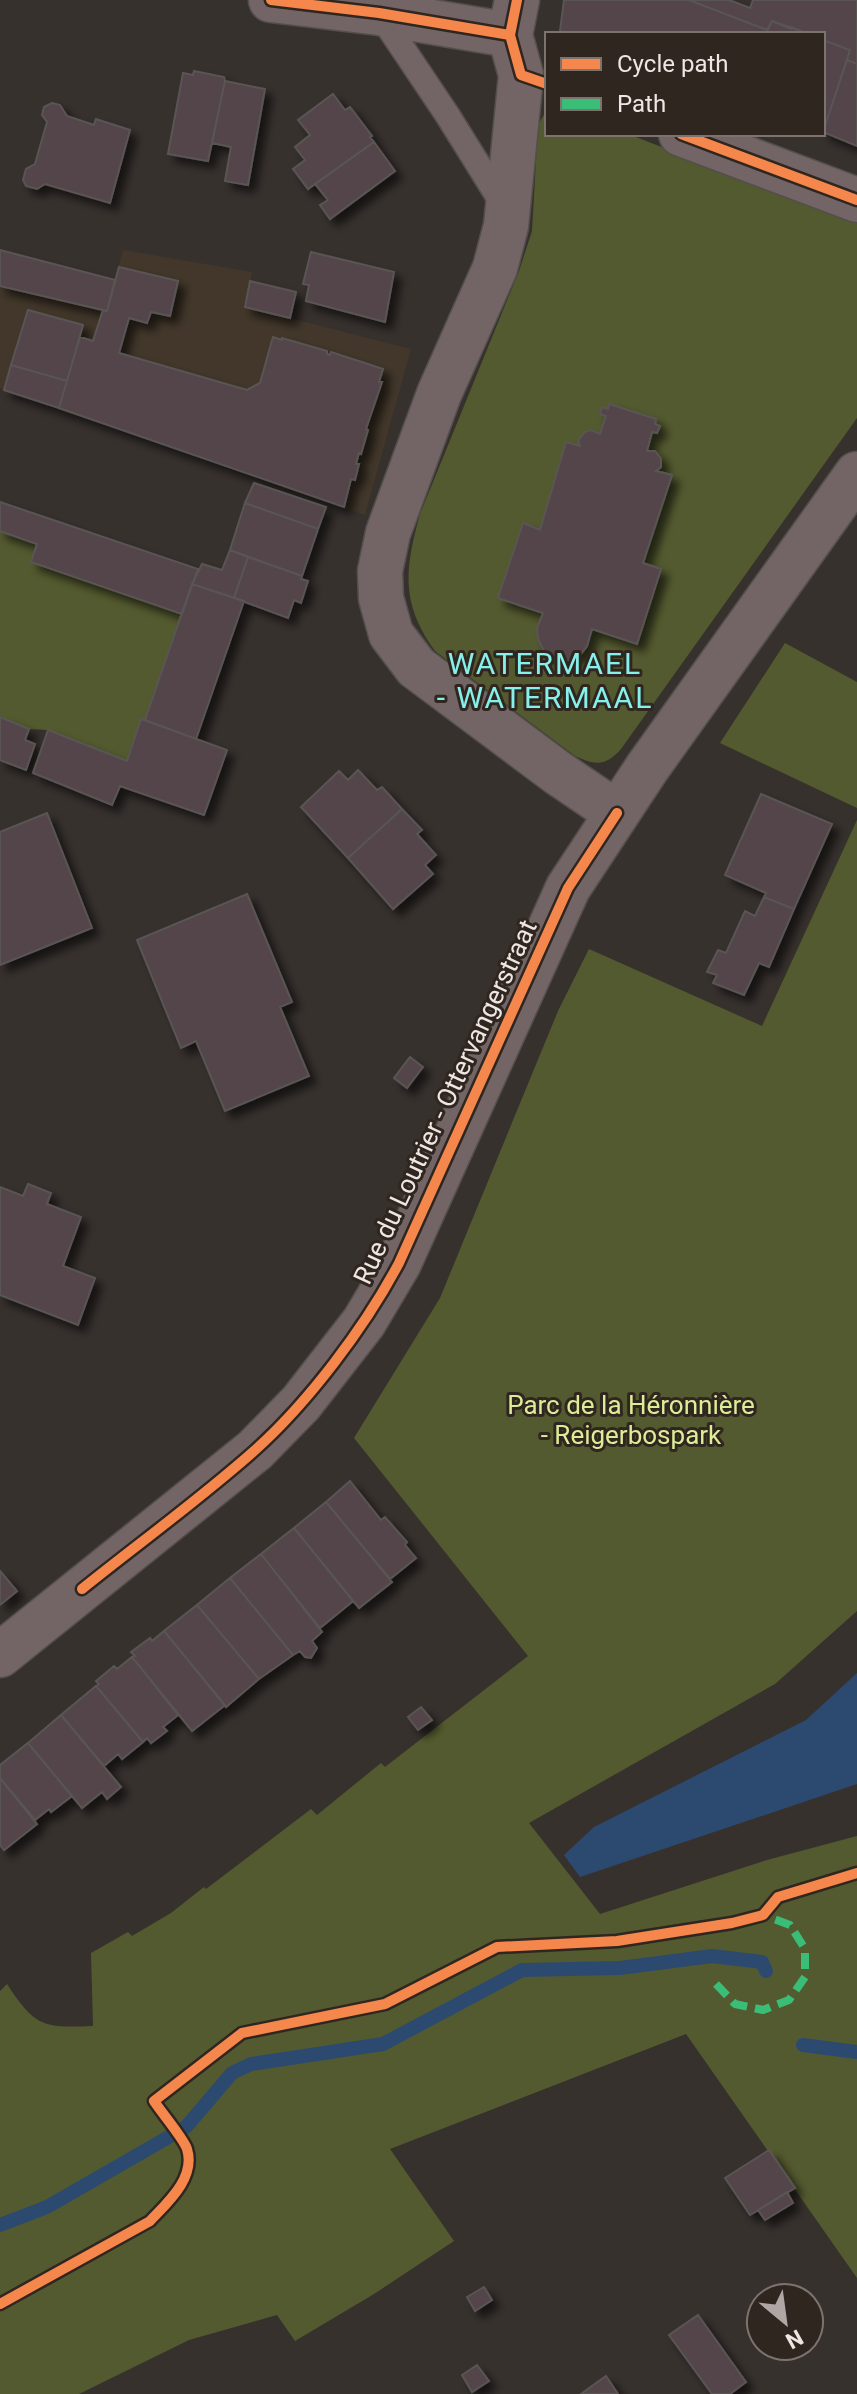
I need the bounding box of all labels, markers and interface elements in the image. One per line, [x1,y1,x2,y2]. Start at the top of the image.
legend [545,32,825,136]
text: Cycle path [617,50,729,78]
text: Path [617,90,666,118]
district label: WATERMAEL - WATERMAAL [437,646,653,715]
street label: Rue du Loutrier - Ottervangerstraat [347,915,543,1289]
park label: Parc de la Héronnière - Reigerbospark [507,1390,755,1450]
north arrow [745,2282,825,2362]
text: N [782,2324,807,2354]

